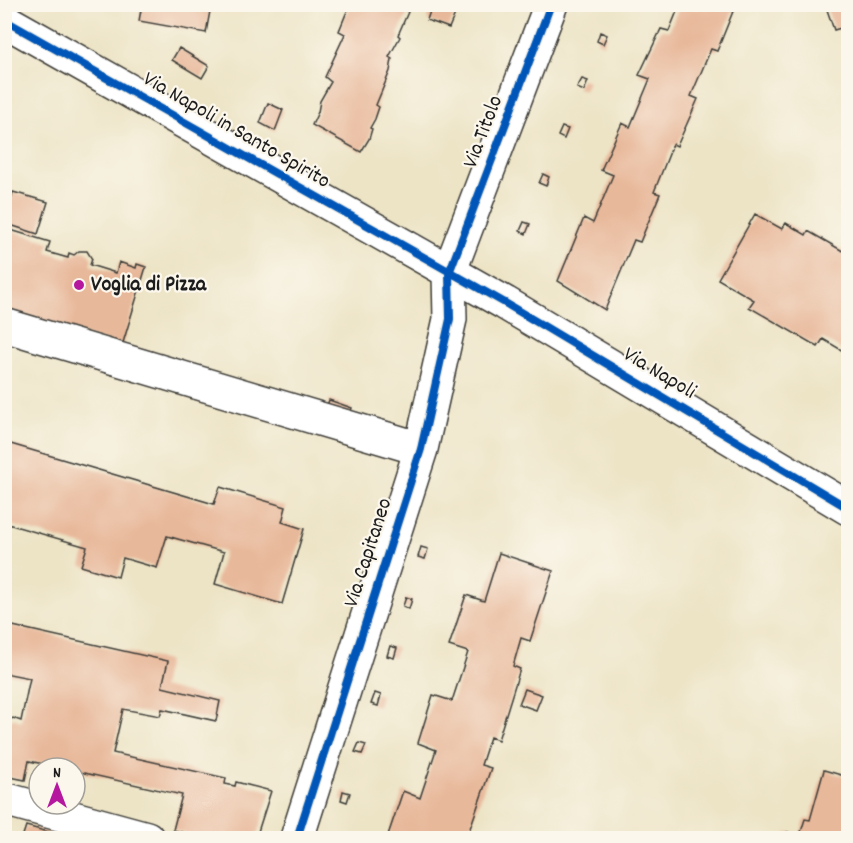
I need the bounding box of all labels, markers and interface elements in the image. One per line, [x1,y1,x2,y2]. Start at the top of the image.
street label: Via Napoli in Santo Spirito [137,65,335,197]
street label: Via Titolo [456,91,512,173]
place label: Voglia di Pizza [91,270,207,301]
marker: Voglia di Pizza [72,278,86,292]
street label: Via Napoli [617,340,701,408]
street label: Via Capitaneo [337,494,401,612]
north arrow [27,756,87,816]
text: N [53,762,61,785]

